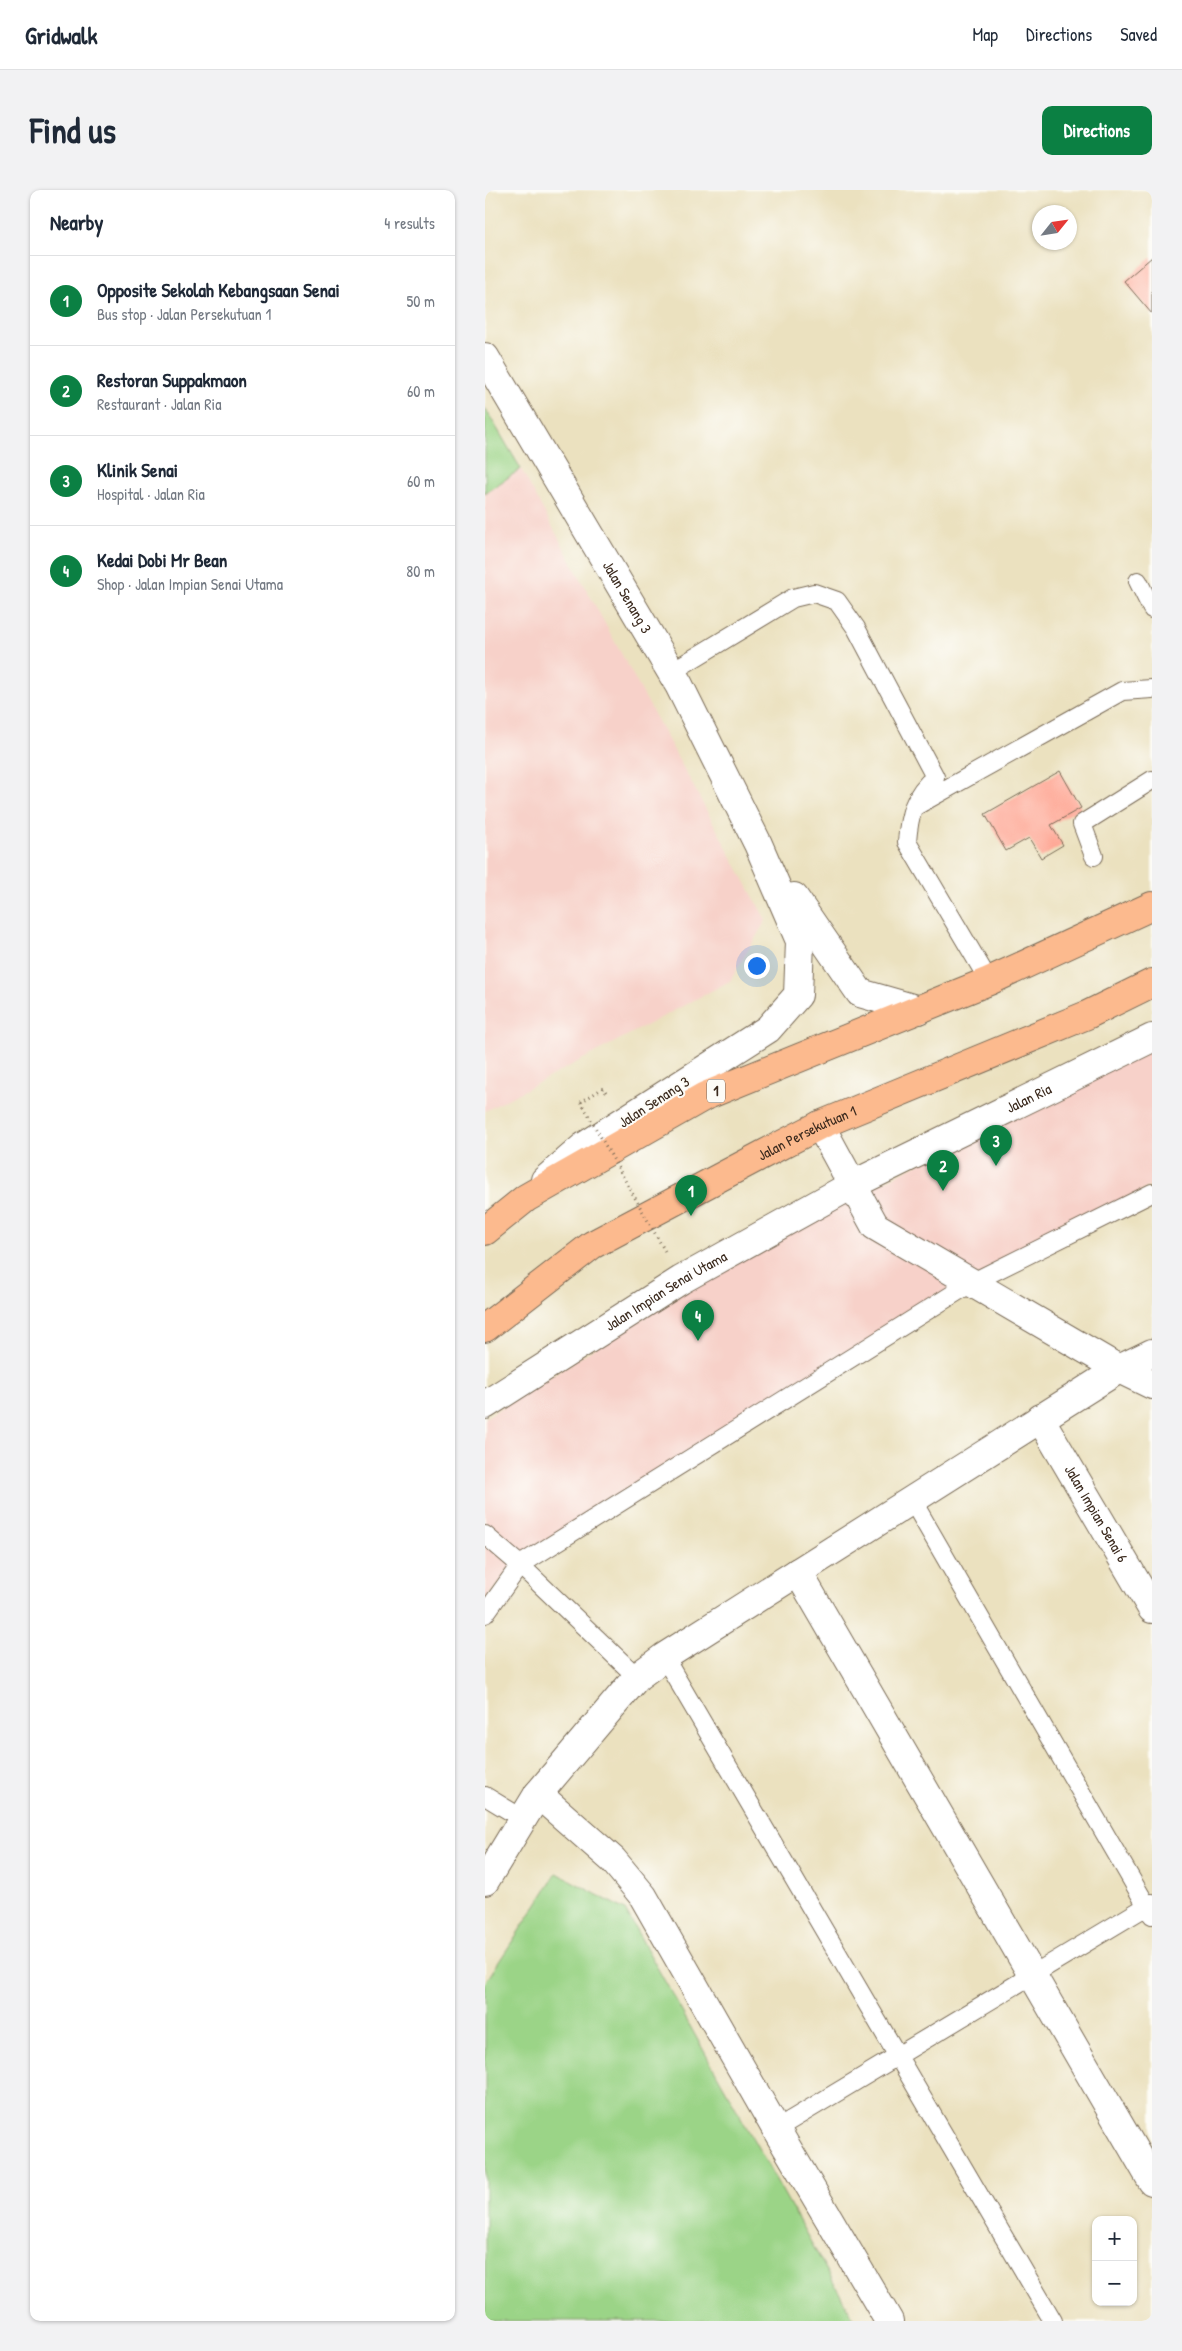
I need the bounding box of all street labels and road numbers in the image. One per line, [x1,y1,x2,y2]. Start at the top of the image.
street label: Jalan Senang 3 [598,557,657,637]
street label: Jalan Senang 3 [614,1071,694,1132]
street label: Jalan Ria [1003,1078,1055,1118]
road number: 1 [707,1079,725,1102]
street label: Jalan Persekutuan 1 [754,1100,859,1165]
street label: Jalan Impian Senai Utama [601,1246,731,1336]
street label: Jalan Impian Senai 6 [1060,1461,1133,1566]

